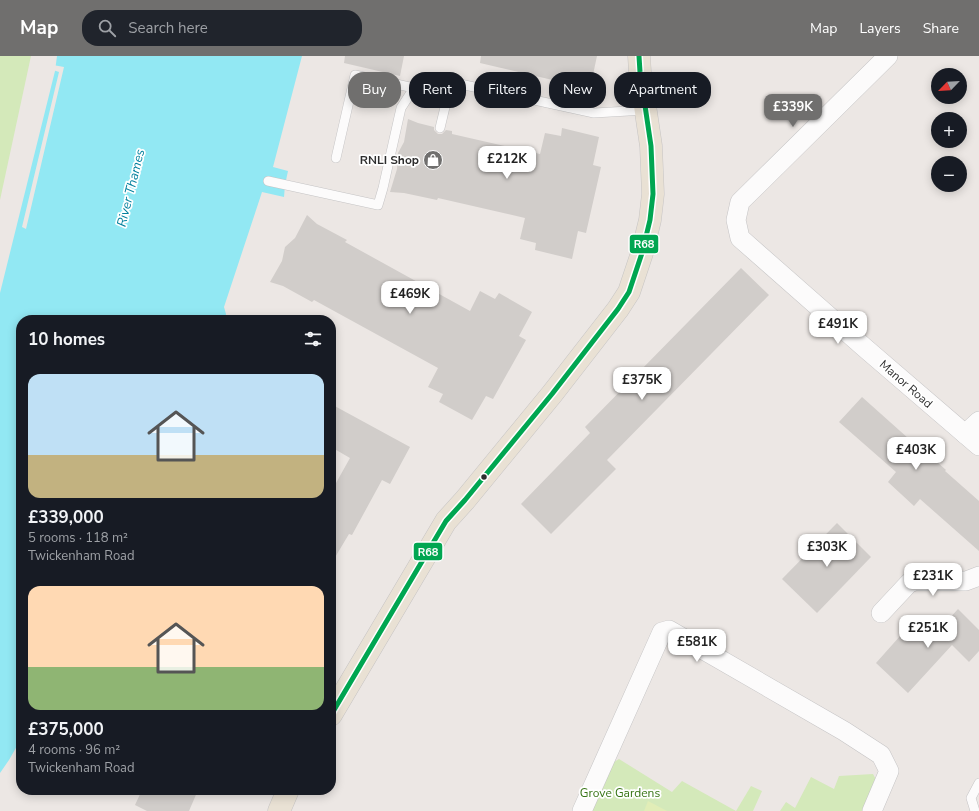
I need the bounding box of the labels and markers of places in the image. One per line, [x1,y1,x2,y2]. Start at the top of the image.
pin: £339K [765,94,821,128]
pin: £212K [479,146,535,180]
shop icon: RNLI Shop [422,149,444,171]
place label: RNLI Shop [360,152,419,168]
pin: £469K [382,281,438,315]
pin: £491K [810,311,866,345]
pin: £375K [614,367,670,401]
pin: £403K [888,437,944,471]
unlabelled marker [479,472,489,482]
pin: £303K [799,534,855,568]
pin: £231K [905,563,961,597]
pin: £251K [900,615,956,649]
pin: £581K [669,629,725,663]

